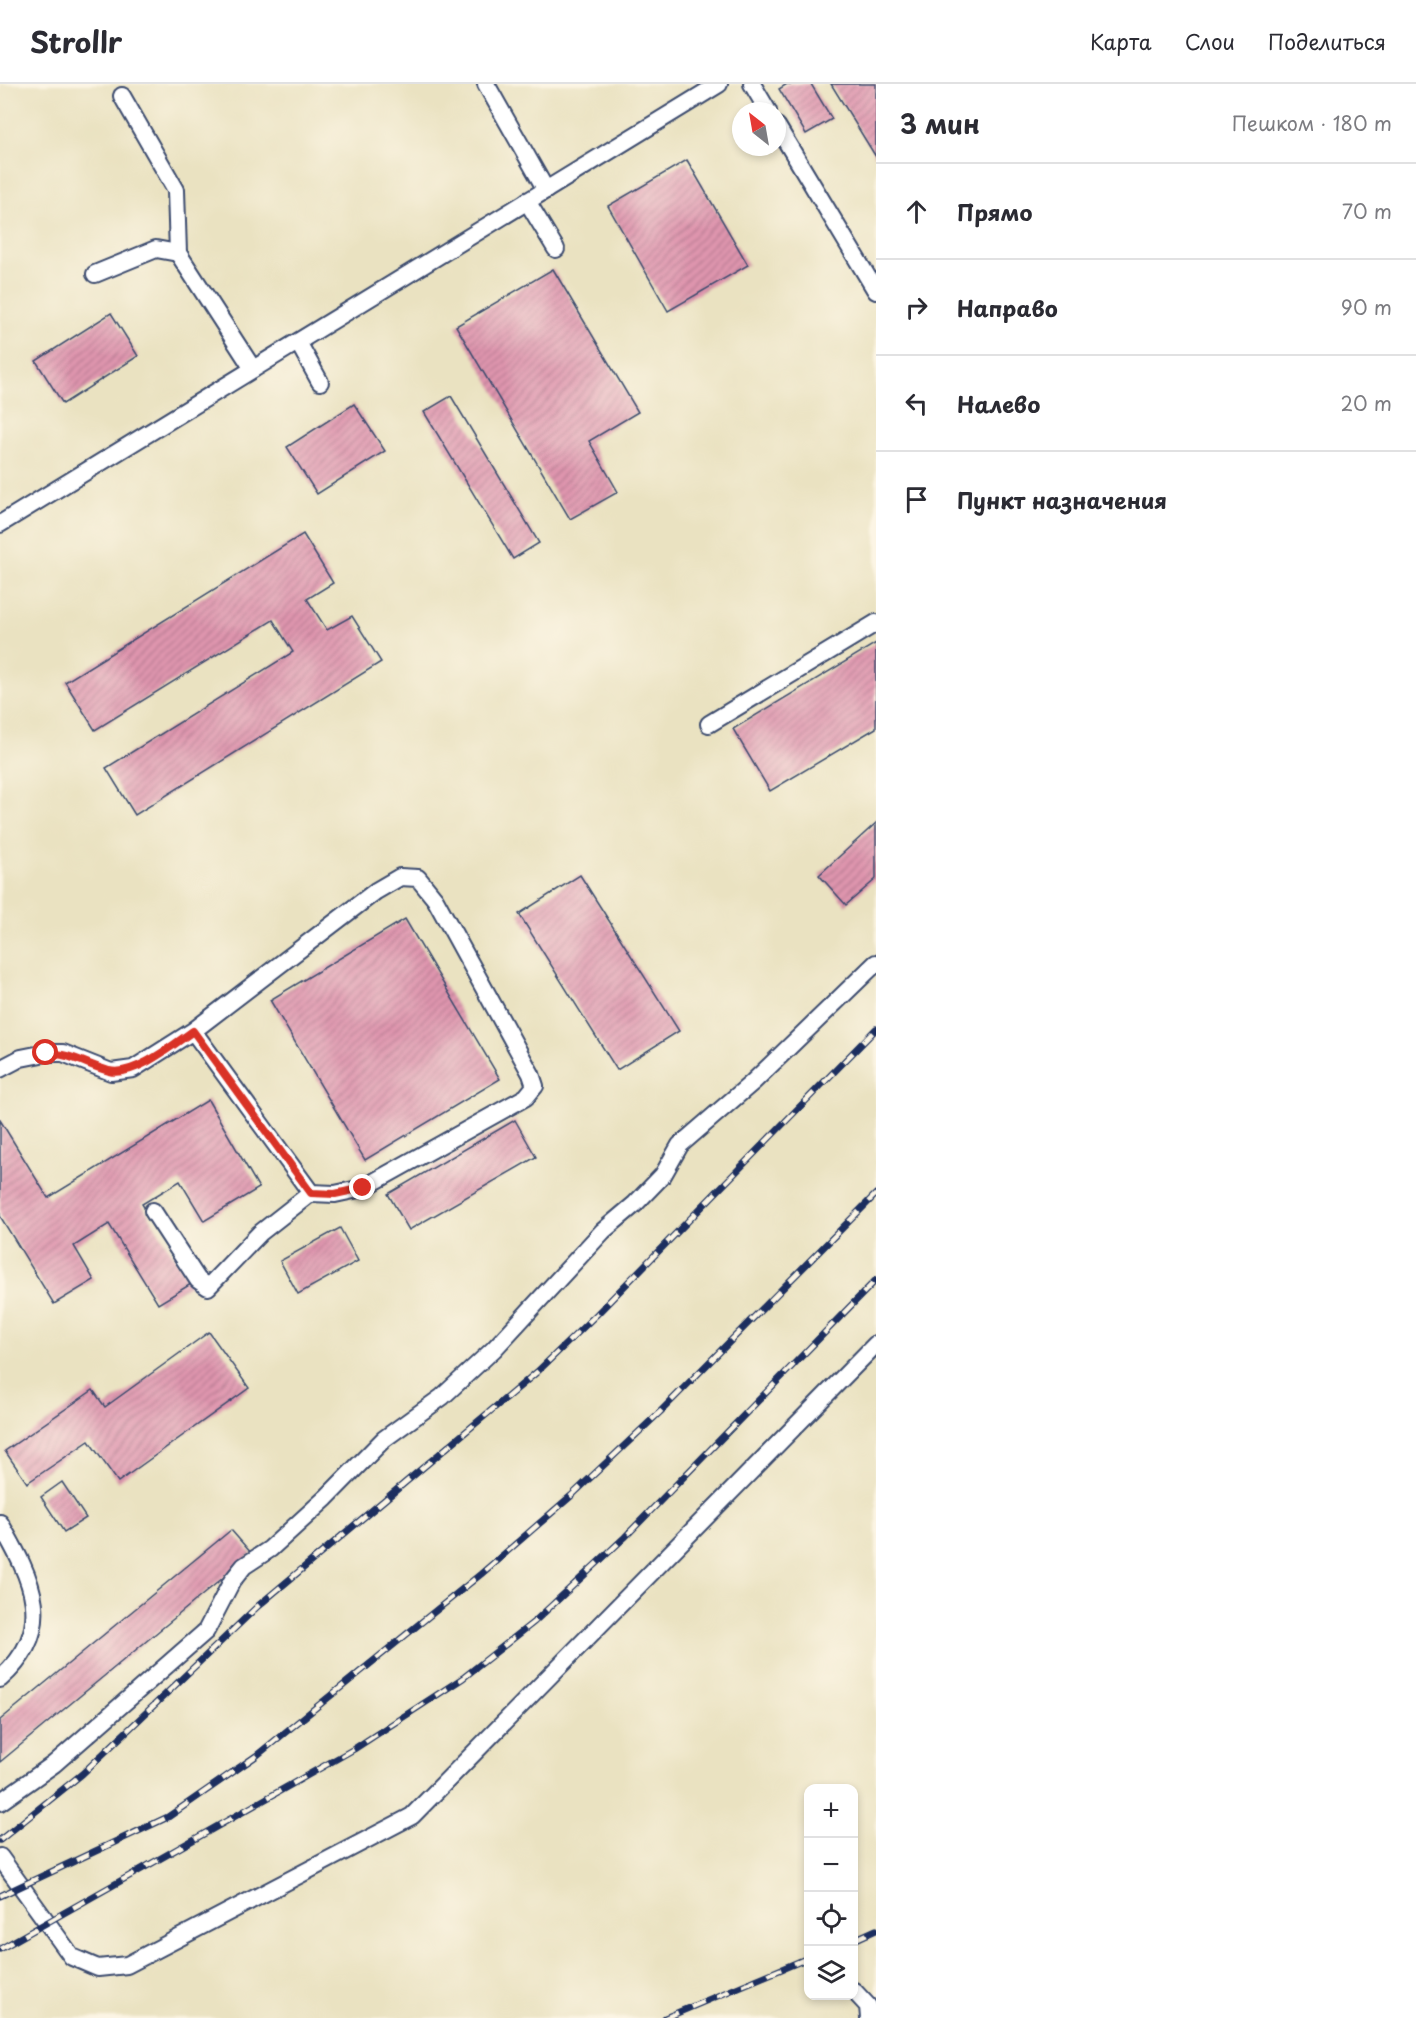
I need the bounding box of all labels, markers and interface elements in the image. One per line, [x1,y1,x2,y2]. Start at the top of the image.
text: Strollr [30,20,122,63]
text: Карта [1090,25,1152,57]
text: Слои [1185,25,1235,57]
text: Поделиться [1268,25,1386,57]
north arrow [732,102,786,156]
text: 3 мин [900,104,980,143]
text: Пешком · 180 m [1232,108,1392,138]
icon: ahead [900,195,933,228]
text: Прямо [957,195,1032,228]
text: 70 m [1342,196,1392,226]
icon: right [900,291,933,324]
text: Направо [957,291,1058,324]
text: 90 m [1341,292,1392,322]
icon: left [900,387,933,420]
text: Налево [957,387,1040,420]
text: 20 m [1340,388,1392,418]
icon: arrive [900,483,933,516]
text: Пункт назначения [957,483,1167,516]
route start [32,1039,58,1065]
route end [349,1174,375,1200]
map controls [804,1784,858,2000]
button: + [804,1784,858,1838]
button: − [804,1838,858,1892]
button: locate [804,1892,858,1946]
button: layers [804,1946,858,2000]

